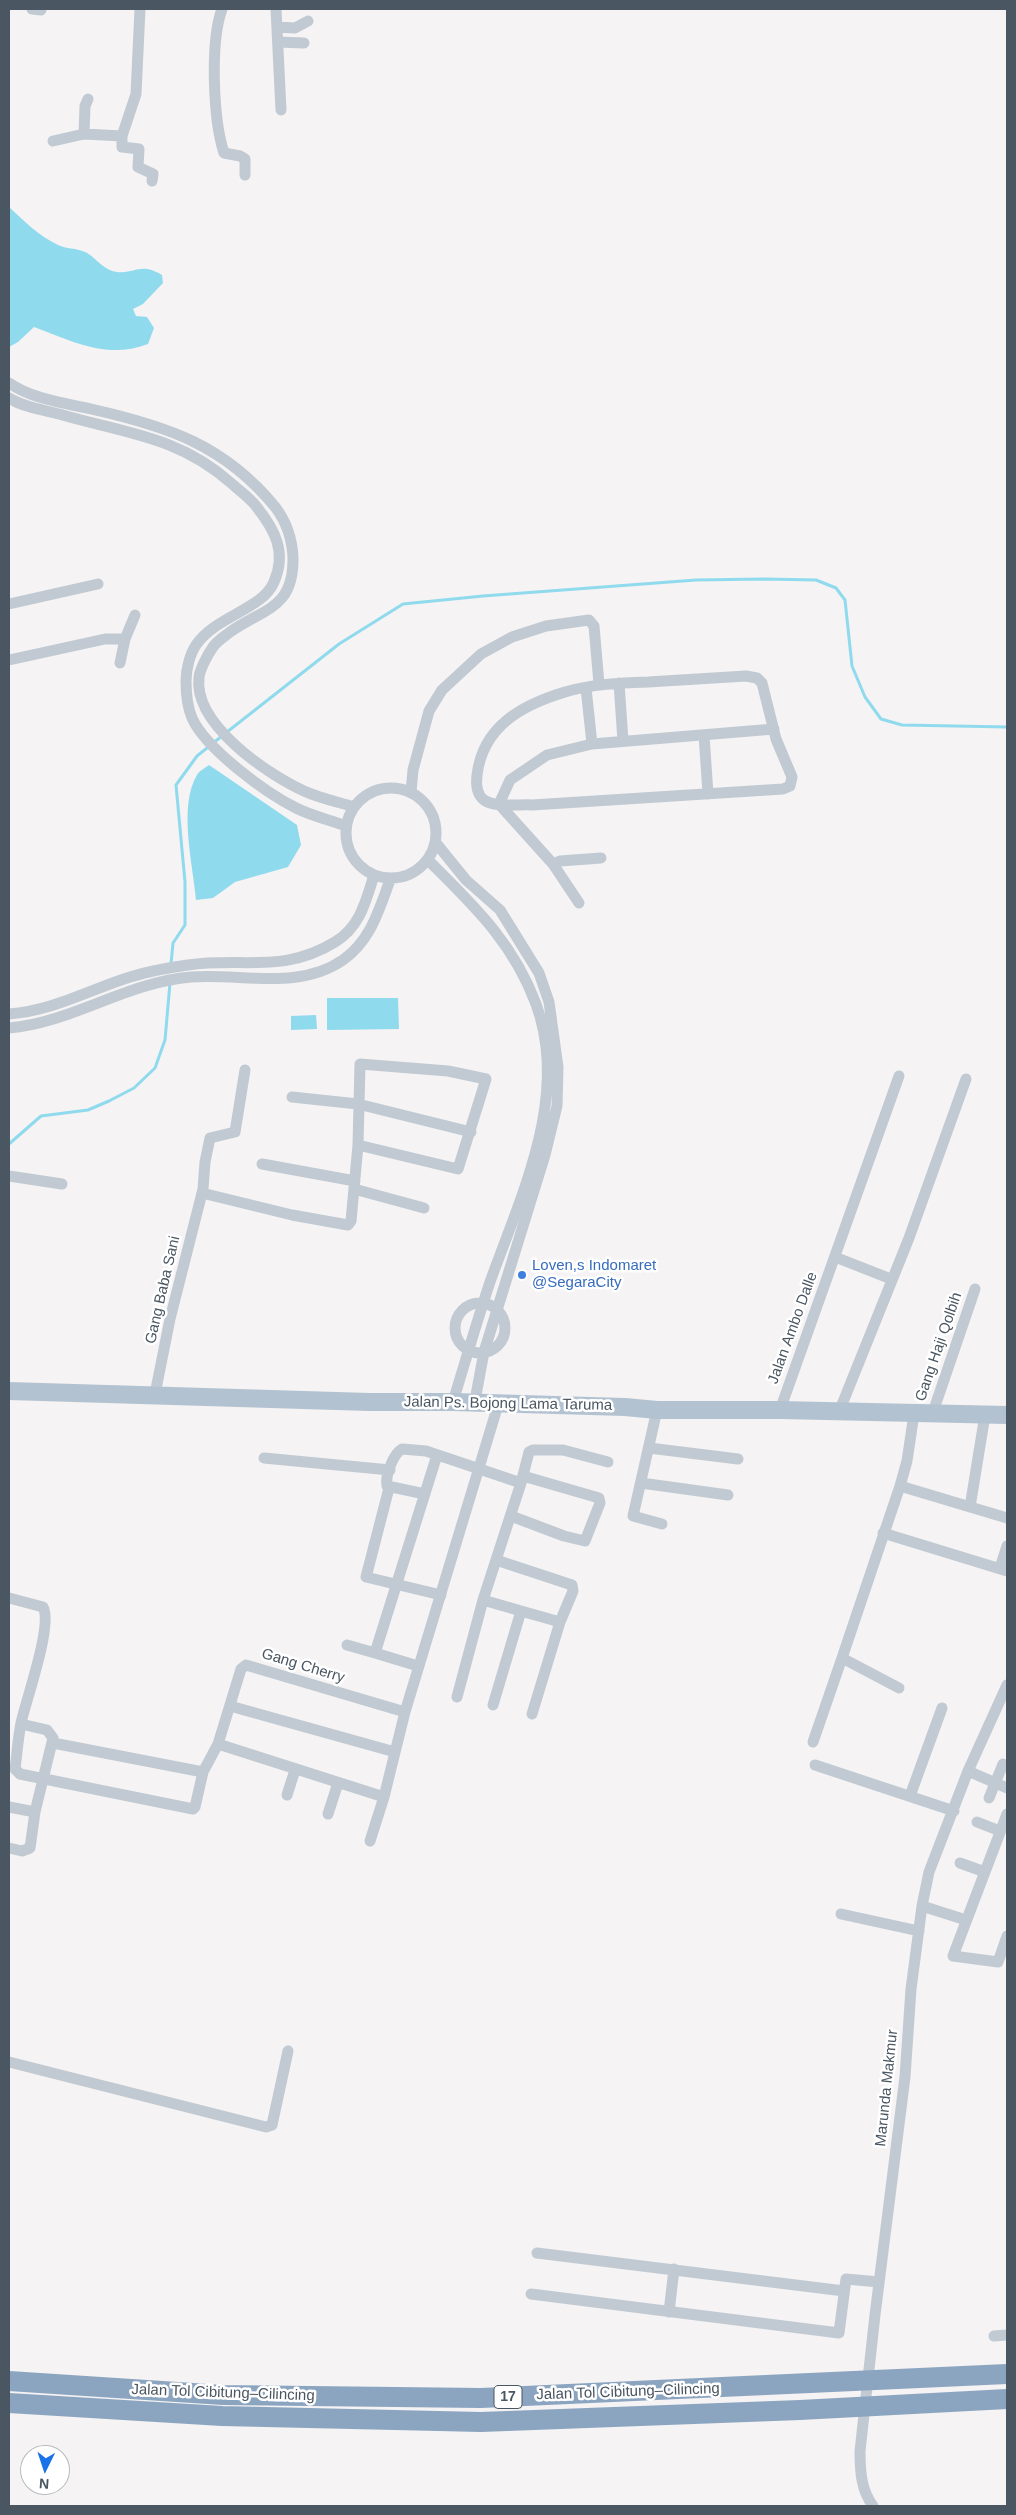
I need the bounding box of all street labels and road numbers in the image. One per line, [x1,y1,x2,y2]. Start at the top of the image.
street label: Gang Baba Sani [142,1234,184,1346]
street label: Jalan Ambo Dalle [764,1270,822,1386]
street label: Gang Haji Qolbih [912,1290,966,1404]
street label: Jalan Ps. Bojong Lama Taruma [404,1393,612,1415]
street label: Gang Cherry [259,1645,347,1687]
street label: Marunda Makmur [872,2029,902,2147]
street label: Jalan Tol Cibitung–Cilincing [536,2380,720,2404]
street label: Jalan Tol Cibitung–Cilincing [131,2381,315,2405]
road number: 17 [494,2386,522,2408]

